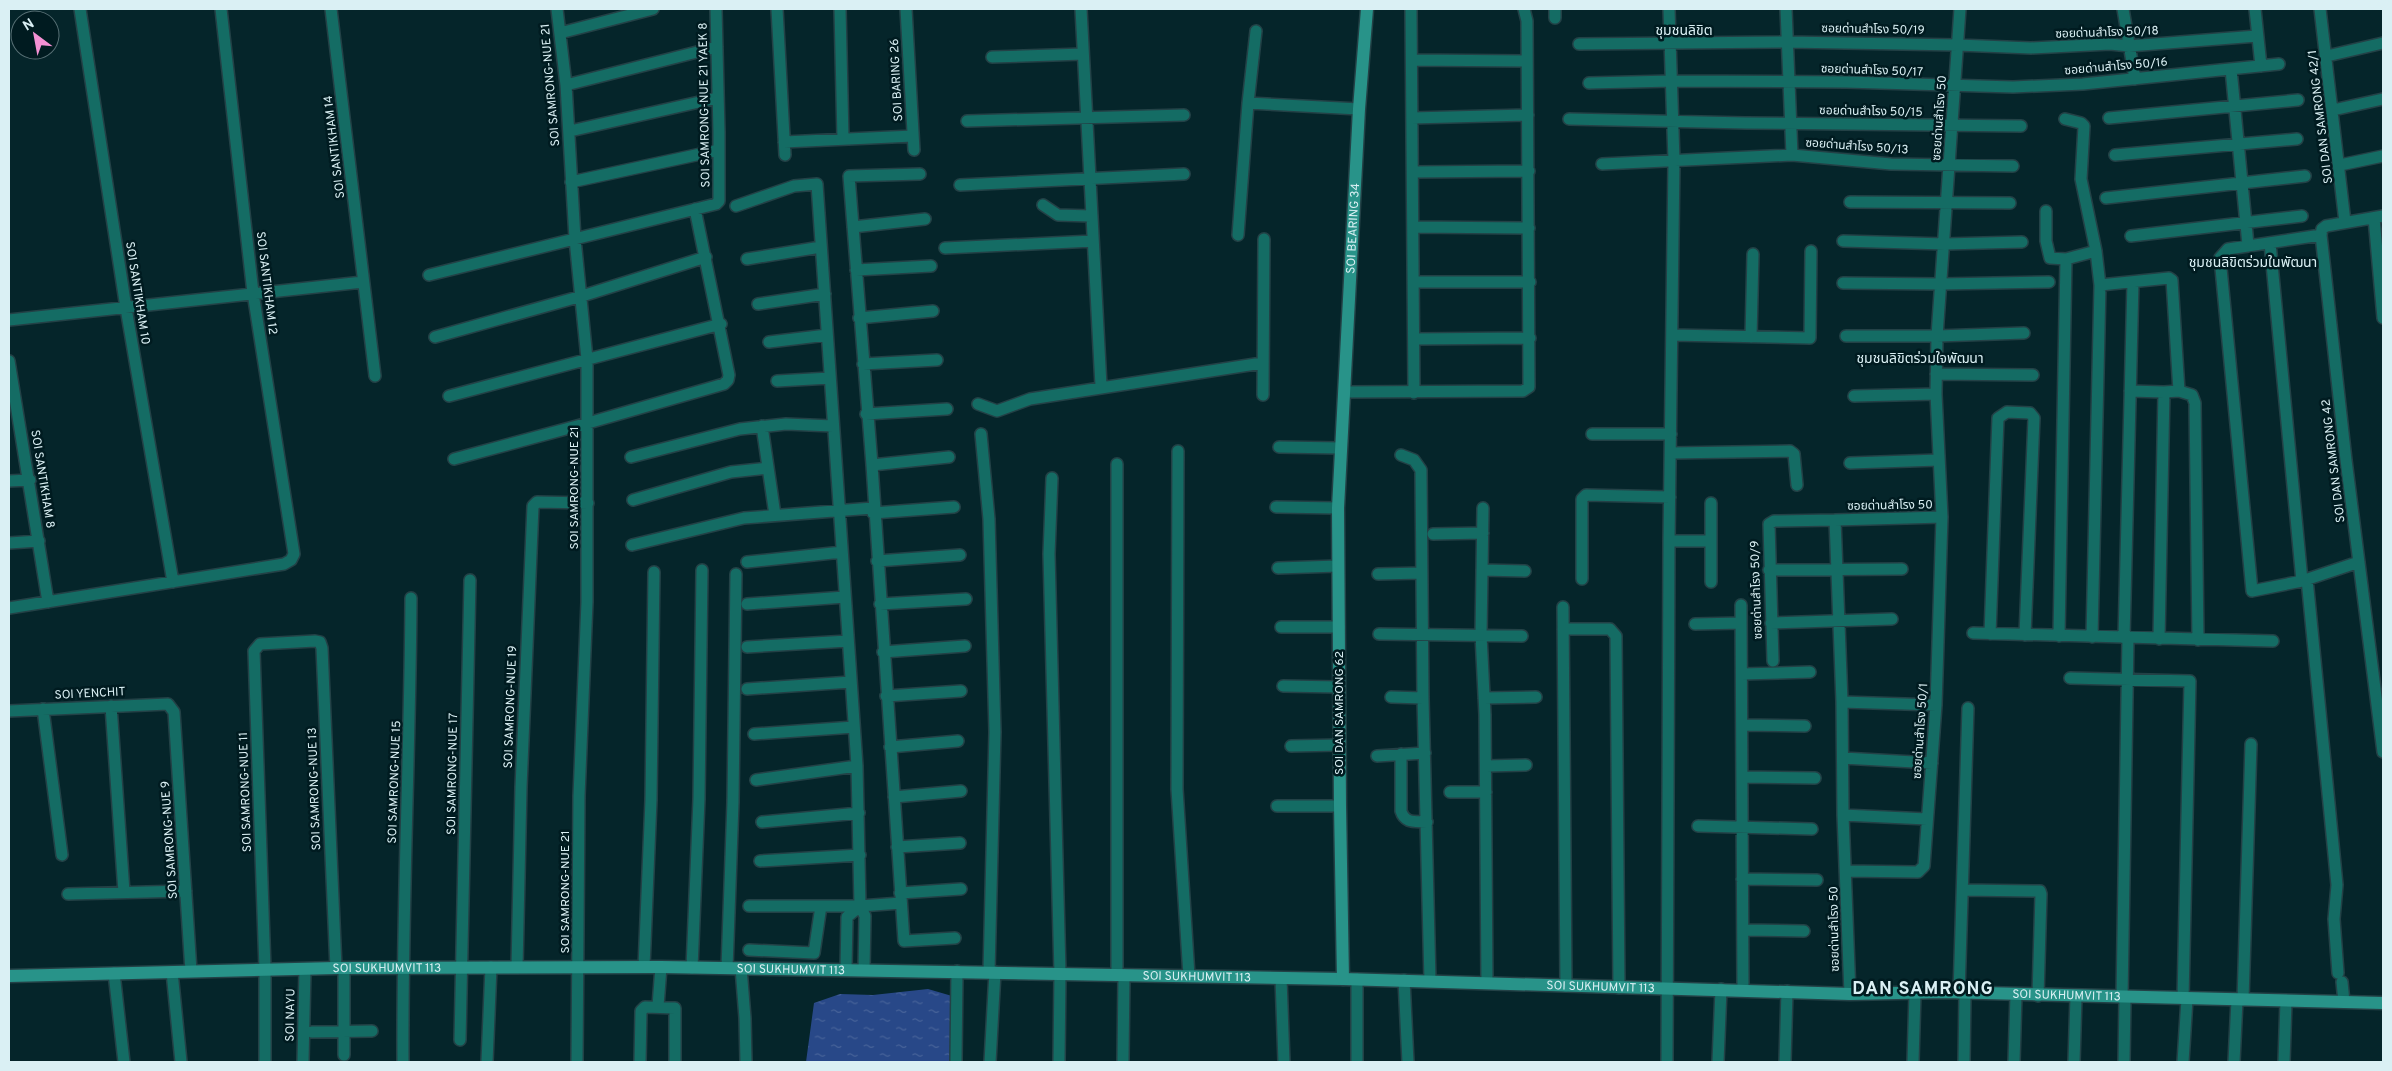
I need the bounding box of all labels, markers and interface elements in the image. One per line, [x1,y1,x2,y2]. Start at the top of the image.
north arrow [10,10,60,60]
text: N [20,15,38,35]
street label: ซอยด่านสำโรง 50/19 [1821,21,1925,39]
street label: SOI SAMRONG-NUE 21 YAEK 8 [696,22,714,188]
street label: SOI SAMRONG-NUE 21 [538,23,564,147]
district label: ชุมชนลิขิต [1655,23,1713,40]
street label: ซอยด่านสำโรง 50/18 [2055,23,2159,43]
street label: SOI BARING 26 [887,38,907,122]
street label: SOI DAN SAMRONG 42/1 [2305,49,2337,185]
street label: ซอยด่านสำโรง 50/16 [2064,55,2168,79]
street label: ซอยด่านสำโรง 50/17 [1820,61,1923,81]
street label: ซอยด่านสำโรง 50 [1929,75,1951,161]
street label: SOI SANTIKHAM 14 [321,94,349,199]
street label: ซอยด่านสำโรง 50/15 [1819,103,1923,121]
street label: ซอยด่านสำโรง 50/13 [1805,135,1909,159]
street label: SOI BEARING 34 [1343,183,1364,274]
street label: SOI SANTIKHAM 12 [252,231,280,336]
street label: SOI SANTIKHAM 10 [121,240,153,346]
district label: ชุมชนลิขิตร่วมในพัฒนา [2189,254,2317,272]
district label: ชุมชนลิขิตร่วมใจพัฒนา [1856,350,1984,368]
street label: SOI DAN SAMRONG 42 [2318,398,2350,524]
street label: SOI SAMRONG-NUE 21 [567,426,583,550]
street label: SOI SANTIKHAM 8 [26,429,58,529]
street label: ซอยด่านสำโรง 50 [1847,497,1933,515]
street label: ซอยด่านสำโรง 50/9 [1747,540,1767,640]
street label: SOI SAMRONG-NUE 19 [501,645,521,769]
street label: SOI DAN SAMRONG 62 [1332,651,1348,775]
street label: ซอยด่านสำโรง 50/1 [1910,683,1932,780]
street label: SOI YENCHIT [54,684,126,704]
street label: SOI SAMRONG-NUE 17 [444,713,462,835]
street label: SOI SAMRONG-NUE 15 [385,720,405,844]
street label: SOI SAMRONG-NUE 13 [305,727,325,851]
street label: SOI SAMRONG-NUE 11 [236,732,256,852]
street label: SOI SAMRONG-NUE 9 [158,780,182,900]
street label: SOI SAMRONG-NUE 21 [558,830,574,954]
street label: ซอยด่านสำโรง 50 [1826,886,1844,972]
street label: SOI SUKHUMVIT 113 [333,961,441,977]
street label: SOI SUKHUMVIT 113 [736,961,845,979]
street label: SOI SUKHUMVIT 113 [1142,968,1251,986]
street label: SOI SUKHUMVIT 113 [1546,978,1655,997]
district label: DAN SAMRONG [1852,978,1994,1001]
street label: SOI SUKHUMVIT 113 [2012,987,2121,1005]
street label: SOI NAYU [283,988,299,1042]

